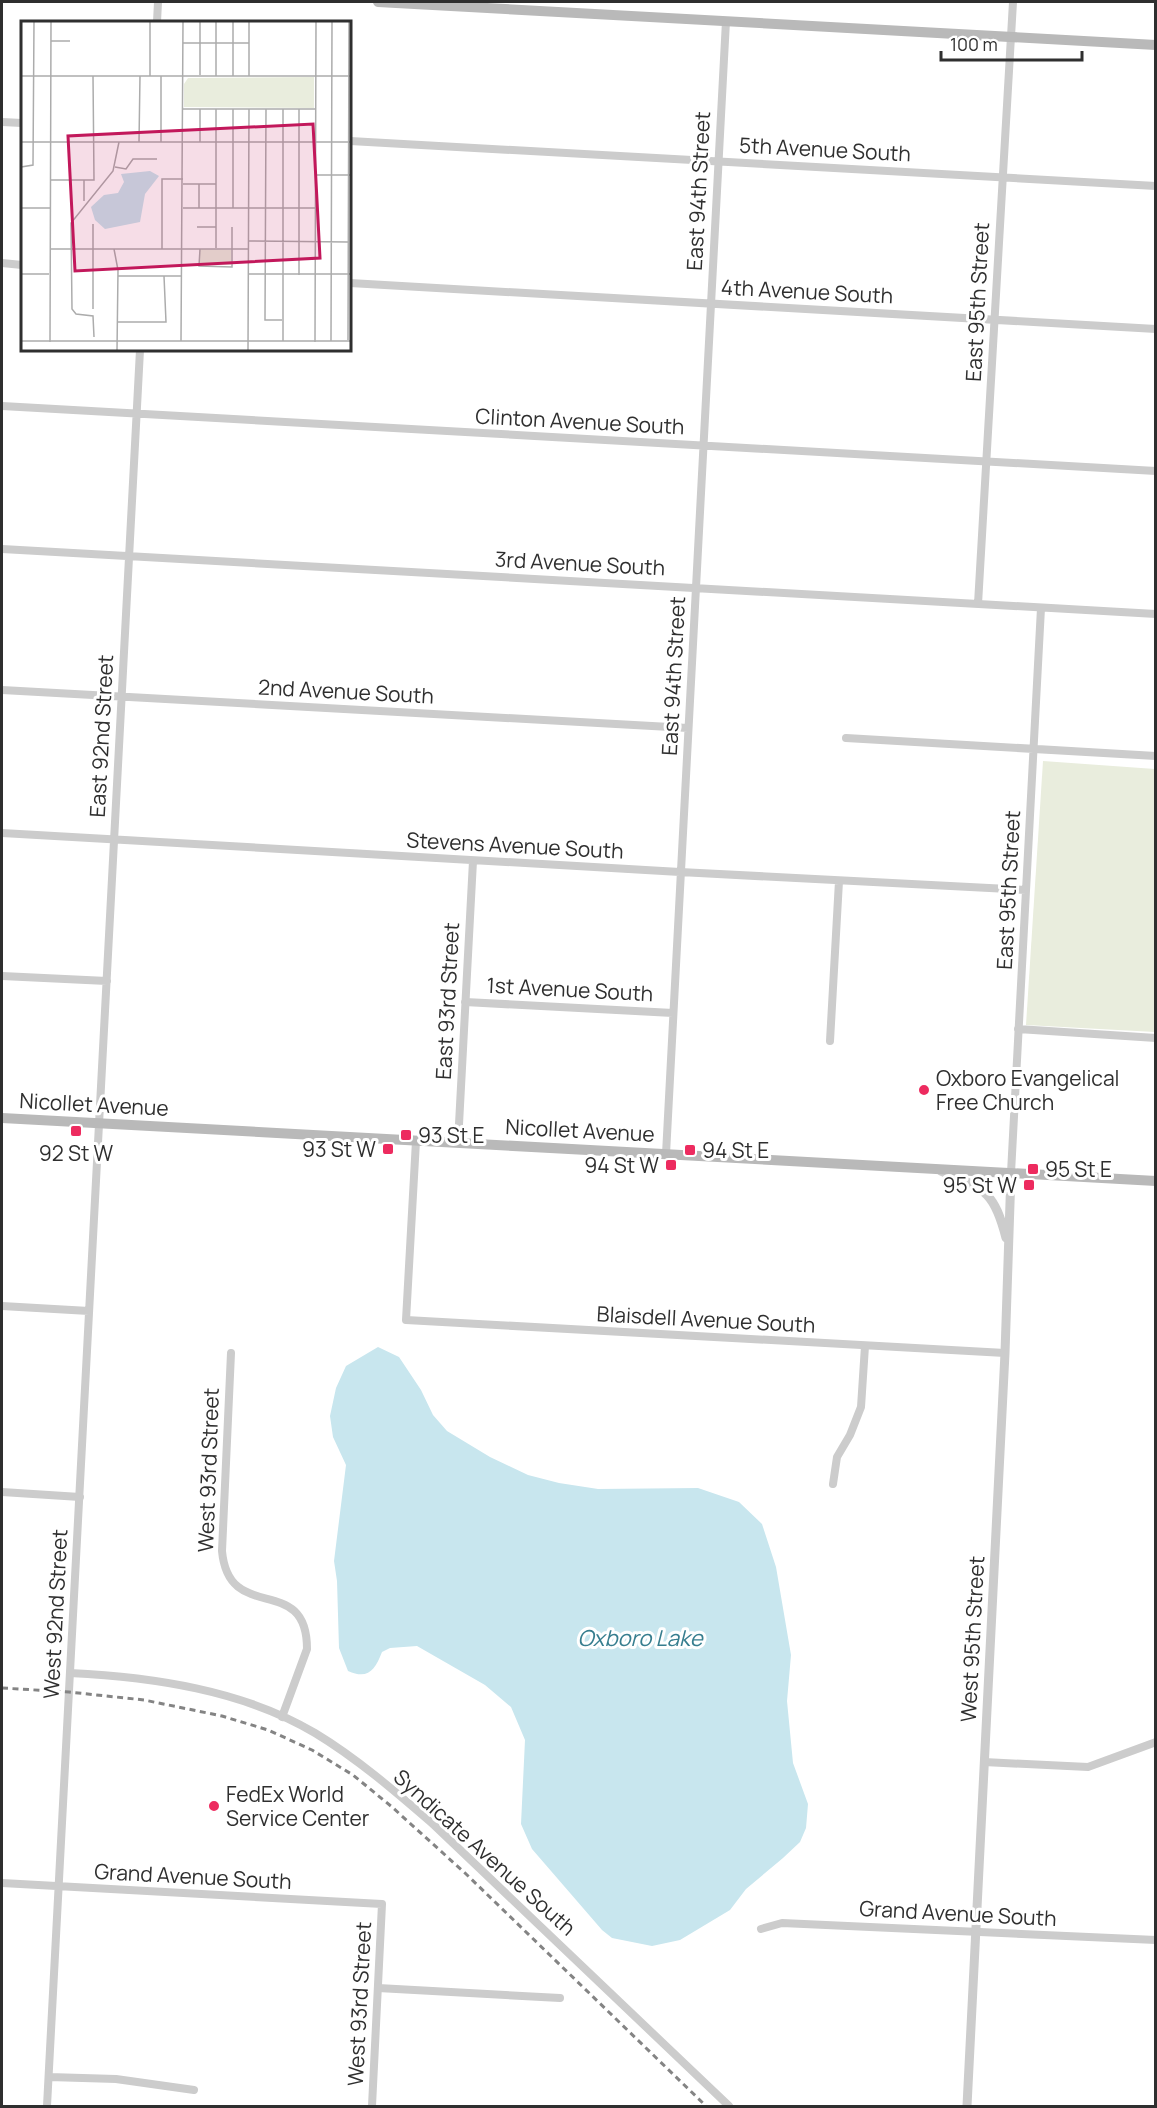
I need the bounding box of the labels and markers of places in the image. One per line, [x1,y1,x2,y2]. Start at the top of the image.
place label: Oxboro Evangelical Free Church [936,1064,1119,1116]
marker: Oxboro Evangelical Free Church [917,1083,931,1097]
place label: 93 St E [418,1121,484,1149]
marker: 92 St W [69,1124,83,1138]
marker: 93 St E [399,1128,413,1142]
place label: 93 St W [302,1135,376,1163]
place label: 94 St E [702,1136,769,1164]
place label: 92 St W [39,1139,114,1167]
marker: 93 St W [381,1142,395,1156]
marker: 94 St E [683,1143,697,1157]
place label: 94 St W [584,1151,659,1179]
place label: 95 St E [1045,1155,1112,1183]
marker: 94 St W [664,1158,678,1172]
marker: 95 St E [1026,1162,1040,1176]
place label: 95 St W [942,1171,1017,1199]
marker: 95 St W [1022,1178,1036,1192]
place label: FedEx World Service Center [226,1780,370,1832]
marker: FedEx World Service Center [207,1799,221,1813]

